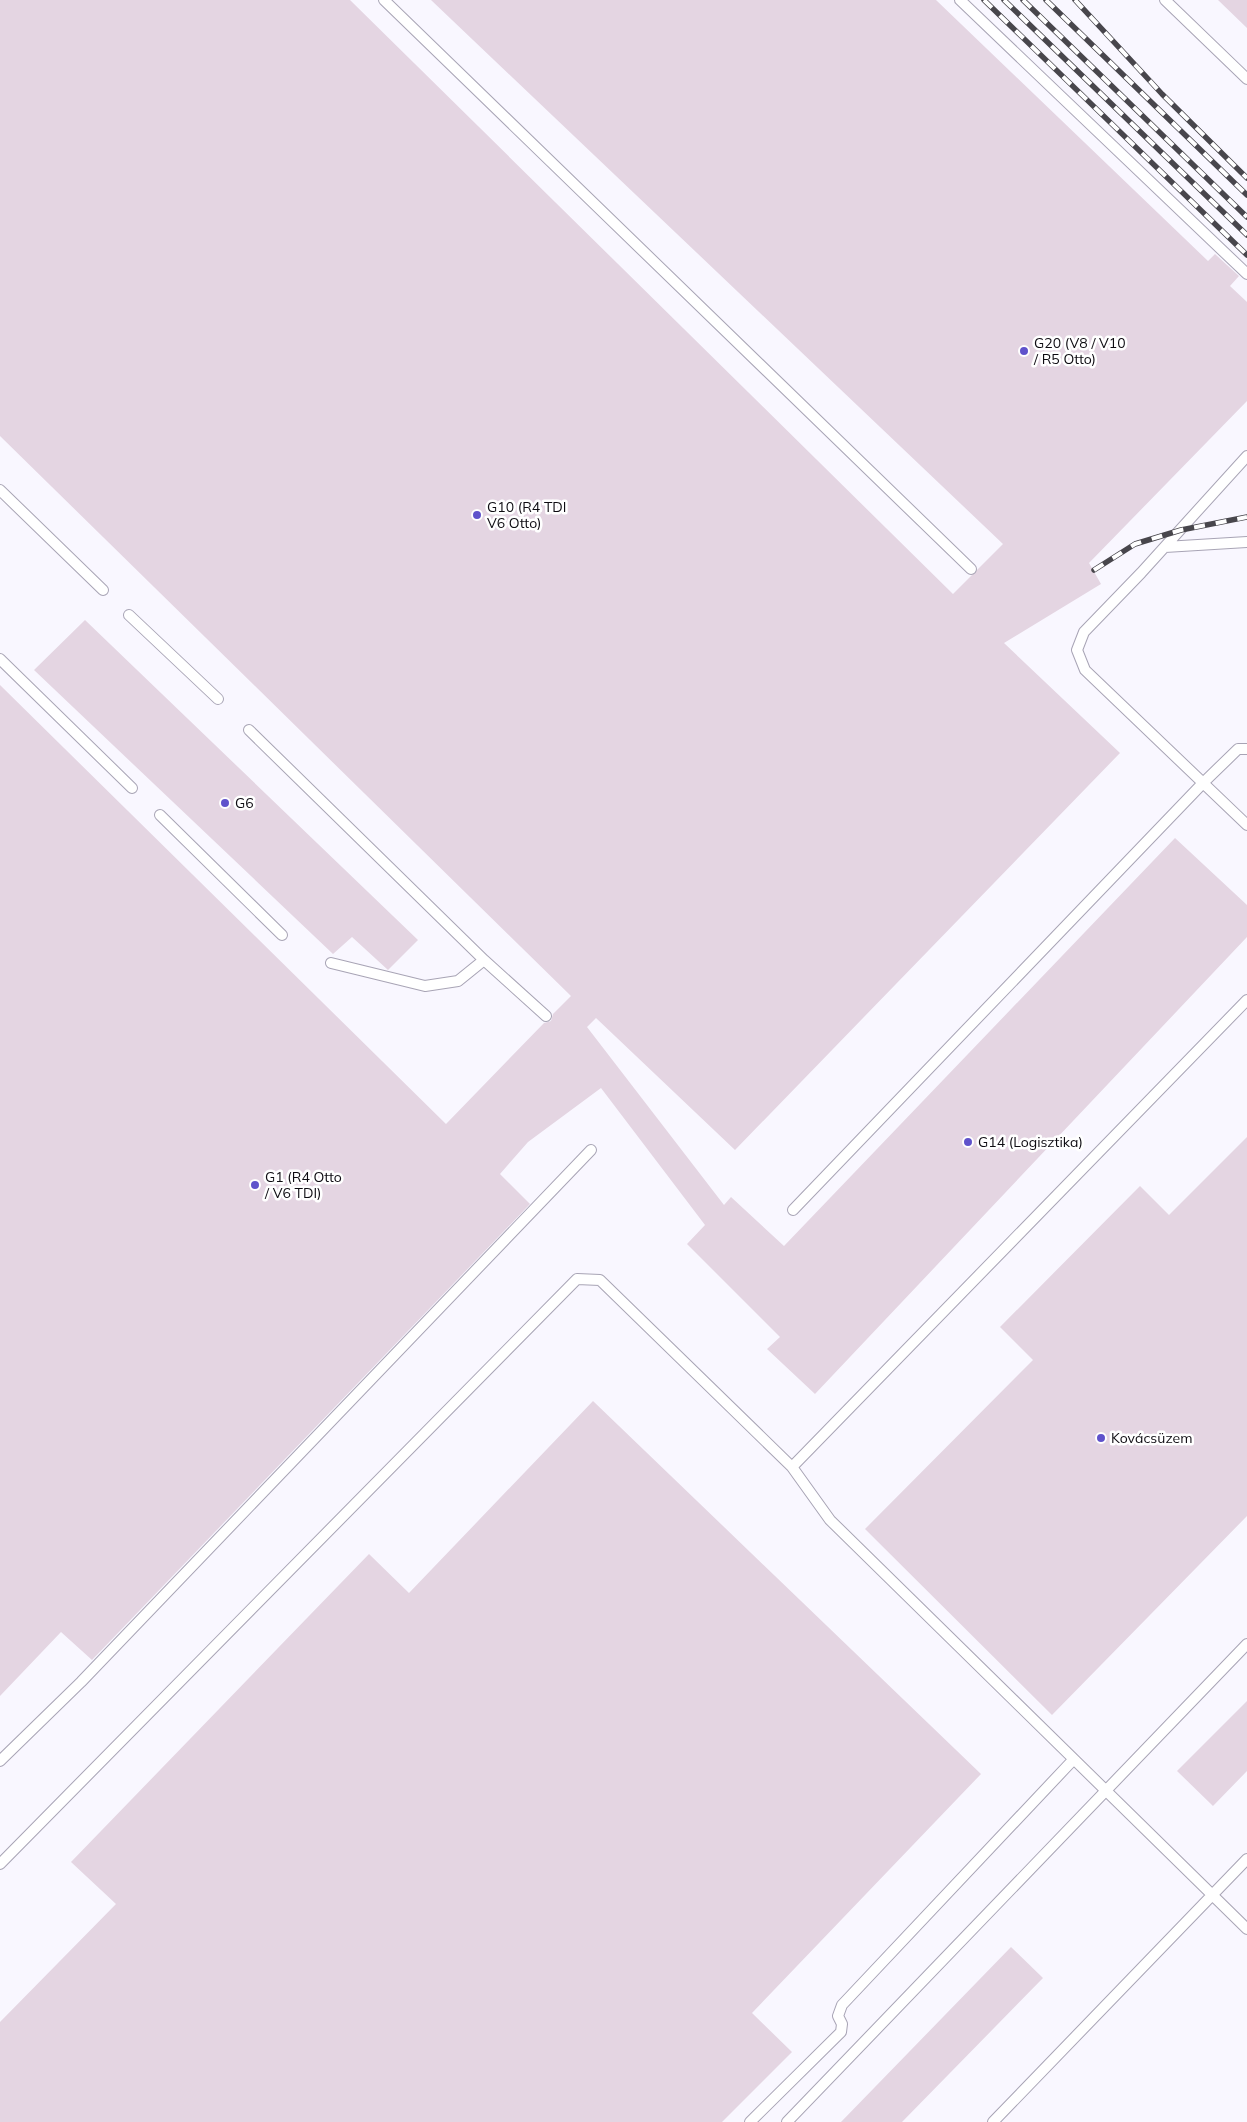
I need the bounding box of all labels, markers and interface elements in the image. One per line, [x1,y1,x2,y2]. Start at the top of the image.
place label: G20 (V8 / V10 / R5 Otto) [1033,334,1126,368]
marker: G20 (V8 / V10 / R5 Otto) [1018,345,1030,357]
place label: G10 (R4 TDI V6 Otto) [487,498,566,532]
marker: G10 (R4 TDI V6 Otto) [471,509,483,521]
place label: G6 [235,794,254,812]
marker: G6 [219,797,231,809]
place label: G14 (Logisztika) [978,1133,1083,1151]
marker: G14 (Logisztika) [962,1136,974,1148]
place label: G1 (R4 Otto / V6 TDI) [264,1168,342,1202]
marker: G1 (R4 Otto / V6 TDI) [249,1179,261,1191]
place label: Kovácsüzem [1111,1429,1192,1447]
marker: Kovácsüzem [1095,1432,1107,1444]

